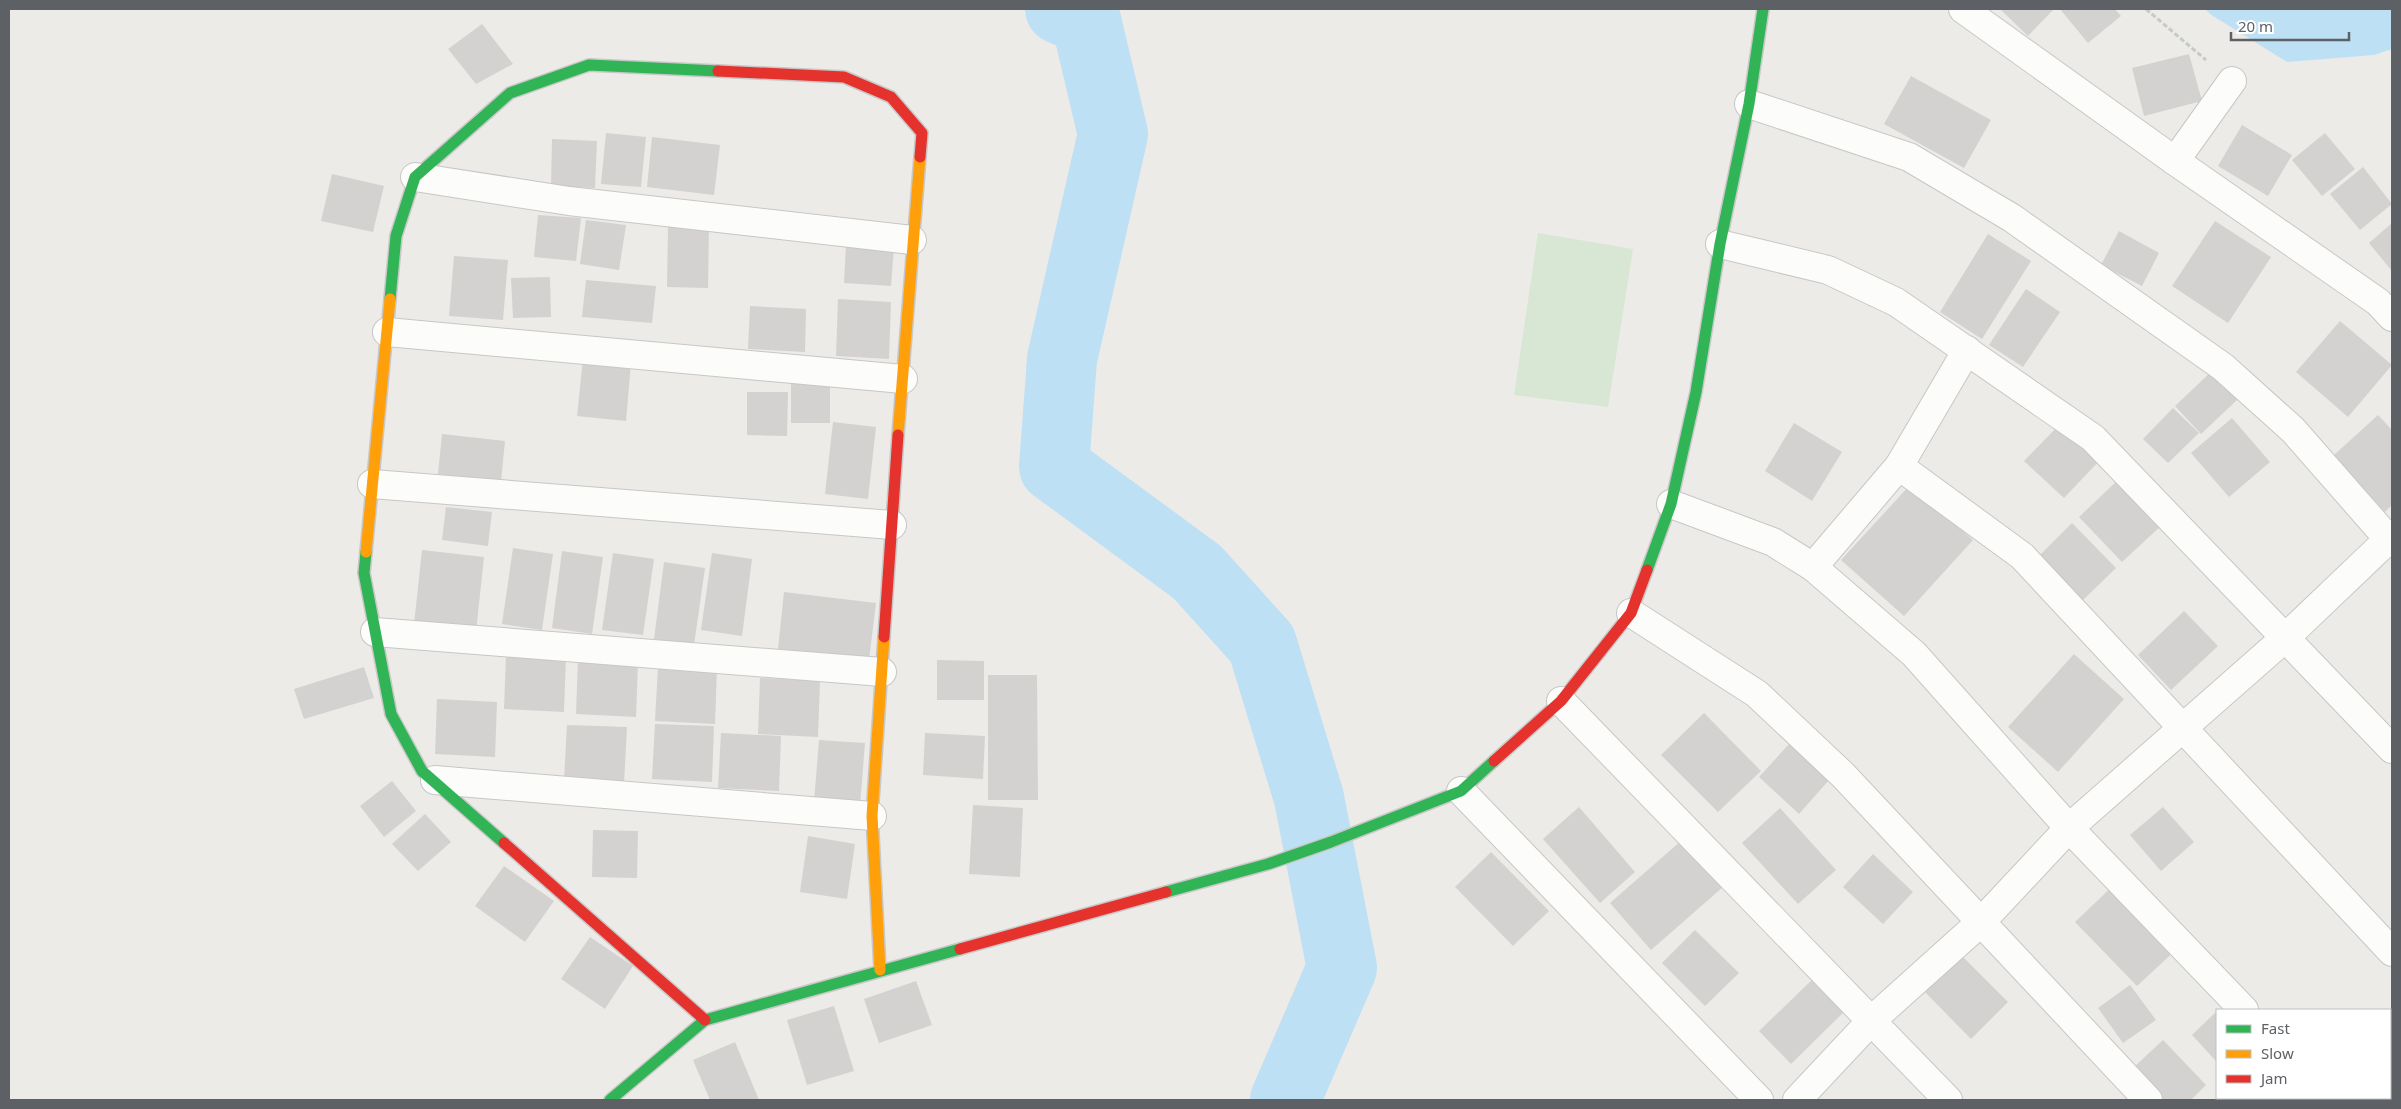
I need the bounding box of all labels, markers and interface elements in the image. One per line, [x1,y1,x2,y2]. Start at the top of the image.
scale bar [2231,10,2348,42]
text: 20 m [2238,16,2273,36]
legend [2216,1009,2391,1099]
text: Fast [2261,1018,2290,1038]
text: Slow [2261,1043,2294,1063]
text: Jam [2259,1068,2288,1088]

